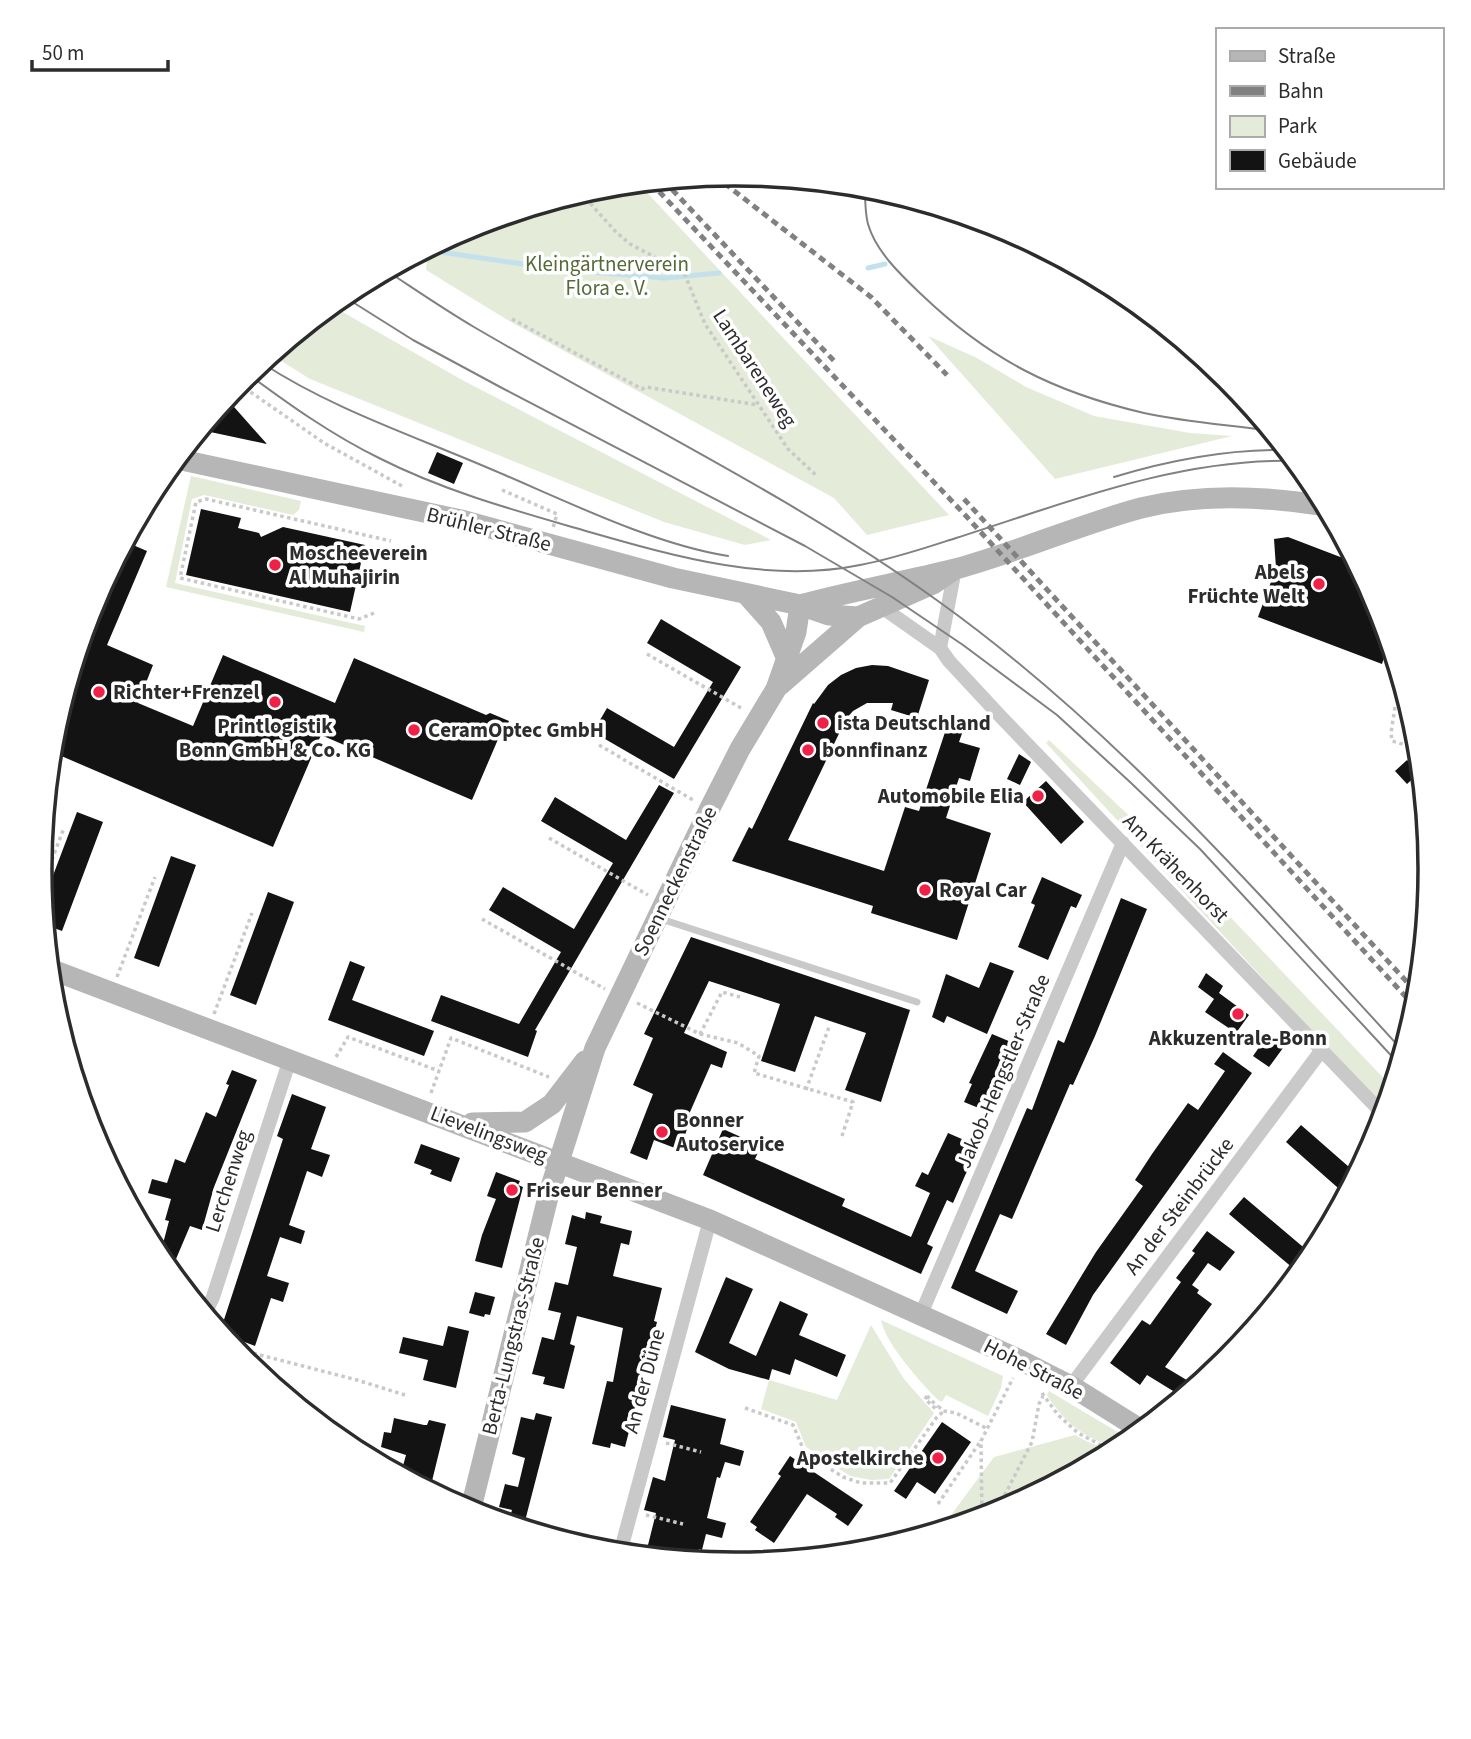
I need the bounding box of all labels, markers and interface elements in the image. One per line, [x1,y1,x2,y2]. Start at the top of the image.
scale bar [32,28,168,72]
legend [1216,28,1443,189]
text: 50 m [42,38,84,68]
text: Straße [1278,41,1336,71]
text: Bahn [1278,76,1324,106]
text: Park [1278,111,1318,141]
text: Gebäude [1278,146,1357,176]
park label: Kleingärtnerverein Flora e. V. [525,249,689,303]
street label: Lambareneweg [706,303,805,433]
street label: Brühler Straße [424,499,554,559]
place label: Moscheeverein Al Muhajirin [288,538,428,592]
marker: Moscheeverein Al Muhajirin [267,557,283,573]
place label: Abels Früchte Welt [1188,557,1305,611]
marker: Abels Früchte Welt [1311,576,1327,592]
place label: Richter+Frenzel [113,677,259,707]
marker: Richter+Frenzel [91,684,107,700]
marker: Printlogistik Bonn GmbH & Co. KG [267,694,283,710]
place label: ista Deutschland [837,708,991,738]
place label: Printlogistik Bonn GmbH & Co. KG [179,711,371,765]
place label: CeramOptec GmbH [428,715,604,745]
marker: ista Deutschland [815,715,831,731]
marker: CeramOptec GmbH [406,722,422,738]
place label: bonnfinanz [822,735,928,765]
marker: bonnfinanz [800,742,816,758]
place label: Automobile Elia [877,781,1024,811]
marker: Automobile Elia [1030,788,1046,804]
street label: Soenneckenstraße [626,801,724,961]
street label: Am Krähenhorst [1116,807,1236,929]
place label: Royal Car [939,875,1027,905]
marker: Royal Car [917,882,933,898]
street label: Jakob-Hengstler-Straße [948,969,1058,1173]
marker: Akkuzentrale-Bonn [1230,1006,1246,1022]
place label: Akkuzentrale-Bonn [1148,1023,1327,1053]
street label: Lievelingsweg [426,1098,552,1170]
place label: Bonner Autoservice [675,1105,785,1159]
marker: Bonner Autoservice [654,1124,670,1140]
street label: Lerchenweg [197,1125,259,1236]
street label: An der Steinbrücke [1117,1131,1241,1281]
place label: Friseur Benner [526,1175,663,1205]
marker: Friseur Benner [504,1182,520,1198]
street label: Berta-Lungstras-Straße [474,1234,552,1438]
street label: An der Düne [616,1325,672,1437]
street label: Hohe Straße [979,1331,1089,1407]
place label: Apostelkirche [796,1443,924,1473]
marker: Apostelkirche [930,1450,946,1466]

